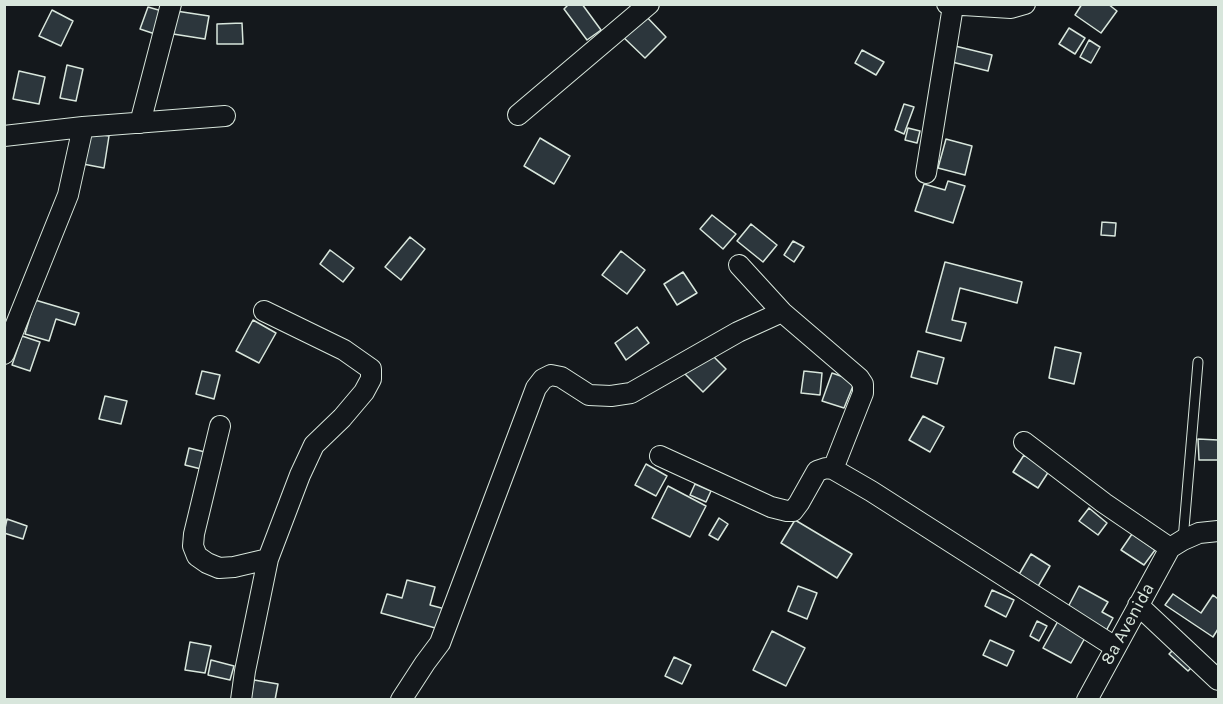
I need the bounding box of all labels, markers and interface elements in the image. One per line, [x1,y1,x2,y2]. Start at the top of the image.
street label: 8a Avenida [1097,579,1159,669]

